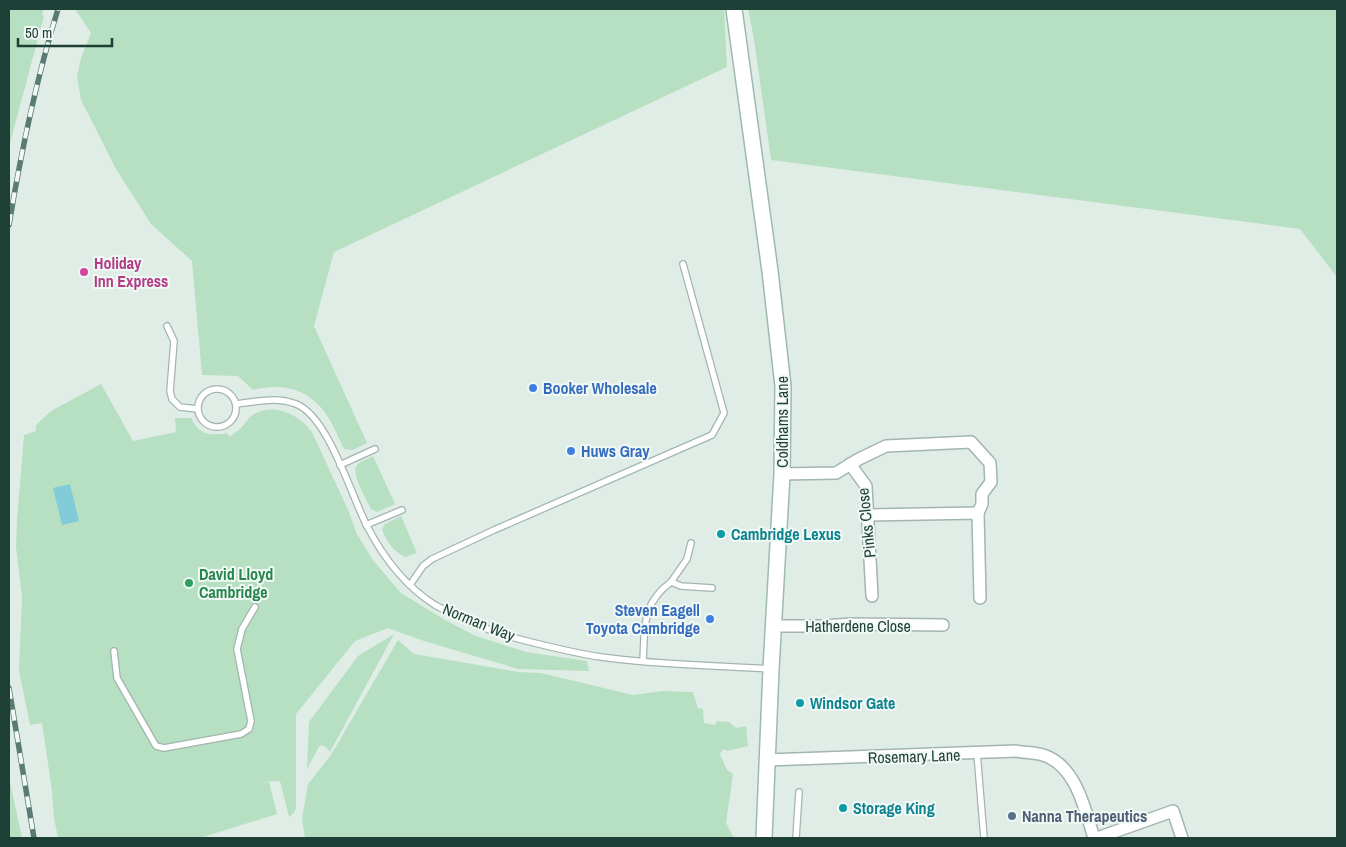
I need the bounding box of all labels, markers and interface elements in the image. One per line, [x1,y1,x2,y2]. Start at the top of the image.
scale bar [18,15,111,47]
text: 50 m [25,22,52,43]
place label: Holiday Inn Express [94,252,168,292]
marker: Holiday Inn Express [78,266,90,278]
street label: Coldhams Lane [771,376,793,468]
place label: Booker Wholesale [543,377,657,399]
marker: Booker Wholesale [527,382,539,394]
place label: Huws Gray [581,440,650,462]
marker: Huws Gray [565,445,577,457]
street label: Pinks Close [851,487,881,559]
place label: Cambridge Lexus [731,523,841,545]
marker: Cambridge Lexus [715,528,727,540]
place label: David Lloyd Cambridge [199,563,273,603]
marker: David Lloyd Cambridge [183,577,195,589]
street label: Norman Way [440,598,519,647]
place label: Steven Eagell Toyota Cambridge [586,599,700,639]
marker: Steven Eagell Toyota Cambridge [704,613,716,625]
street label: Hatherdene Close [805,615,911,637]
place label: Windsor Gate [810,692,895,714]
marker: Windsor Gate [794,697,806,709]
street label: Rosemary Lane [867,743,961,769]
place label: Storage King [853,797,935,819]
marker: Storage King [837,802,849,814]
place label: Nanna Therapeutics [1022,805,1147,827]
marker: Nanna Therapeutics [1006,810,1018,822]

